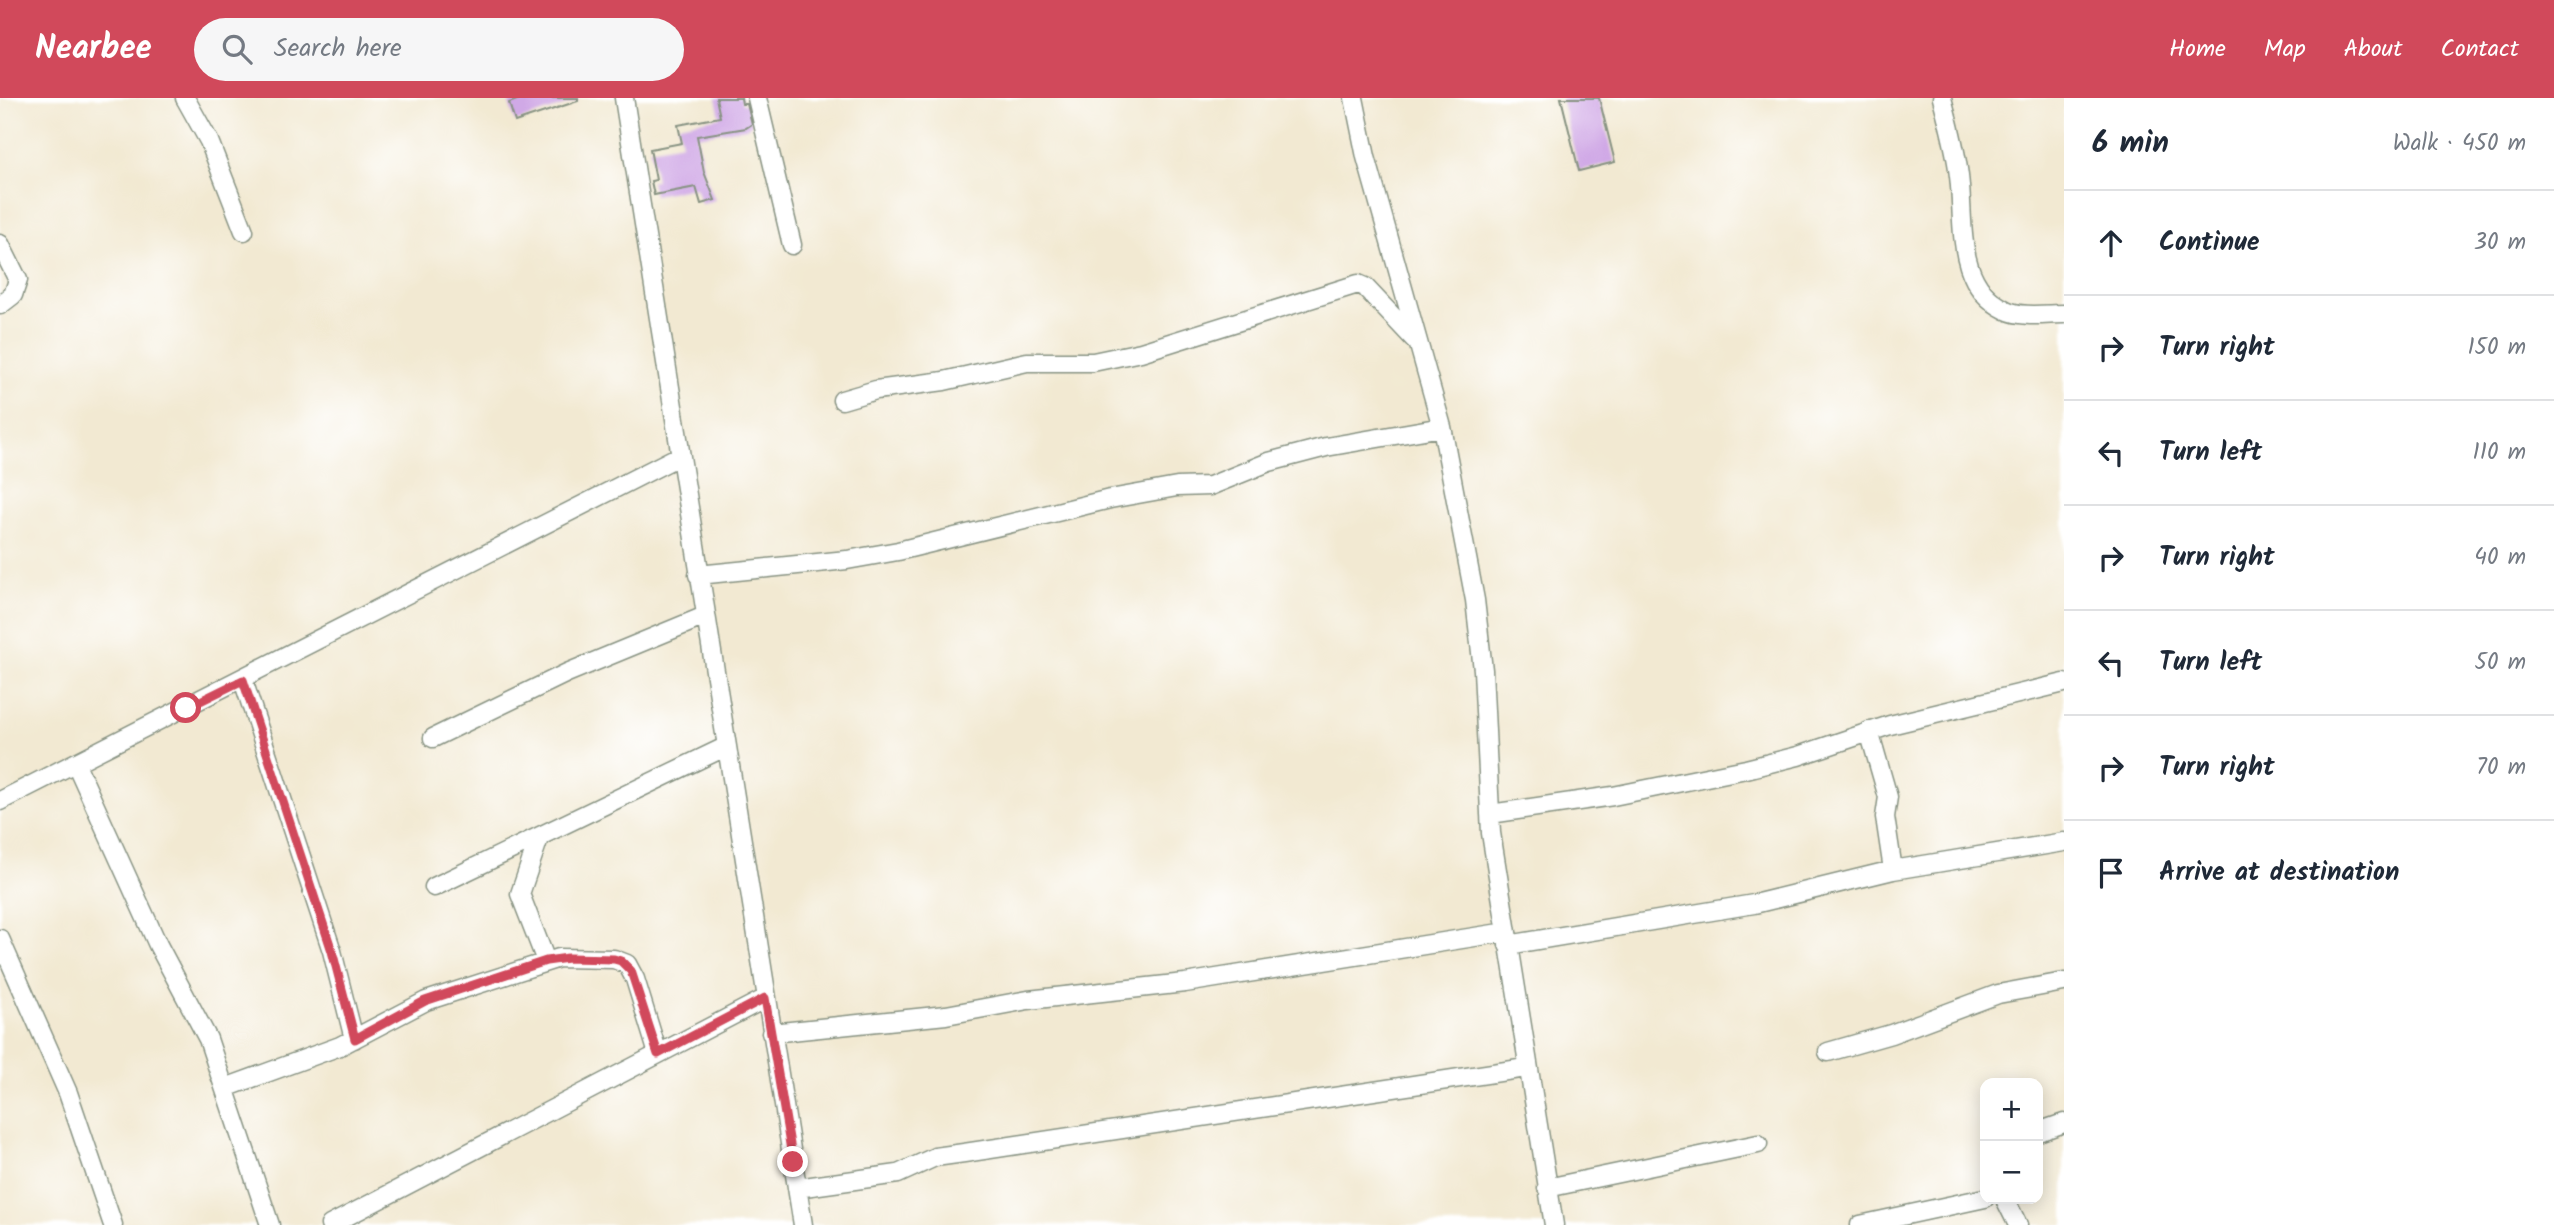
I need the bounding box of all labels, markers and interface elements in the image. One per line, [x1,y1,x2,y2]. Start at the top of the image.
search box [194,18,684,81]
text: Nearbee [35,23,152,76]
text: Search here [274,28,402,70]
icon: search [218,30,256,68]
text: Home [2169,30,2226,69]
text: Map [2264,30,2306,69]
text: About [2344,30,2402,69]
text: Contact [2440,30,2519,69]
text: 6 min [2092,120,2169,168]
text: Walk · 450 m [2393,126,2526,162]
text: Continue [2159,222,2260,264]
icon: ahead [2092,224,2130,262]
text: 30 m [2474,225,2526,261]
text: Turn right [2159,327,2275,369]
icon: right [2092,329,2130,367]
text: 150 m [2467,330,2526,366]
text: Turn left [2159,432,2262,474]
icon: left [2092,434,2130,472]
text: 110 m [2473,435,2526,471]
text: Turn right [2159,537,2275,579]
icon: right [2092,539,2130,577]
text: 40 m [2474,540,2526,576]
text: Turn left [2159,642,2262,684]
icon: left [2092,644,2130,682]
text: 50 m [2475,645,2526,681]
route start [170,692,201,723]
text: Turn right [2159,747,2275,789]
icon: right [2092,749,2130,787]
text: 70 m [2476,750,2526,786]
text: Arrive at destination [2159,852,2399,894]
icon: arrive [2092,854,2130,892]
map controls [1980,1078,2043,1204]
button: + [1980,1078,2043,1141]
button: − [1980,1141,2043,1204]
route end [777,1146,808,1177]

